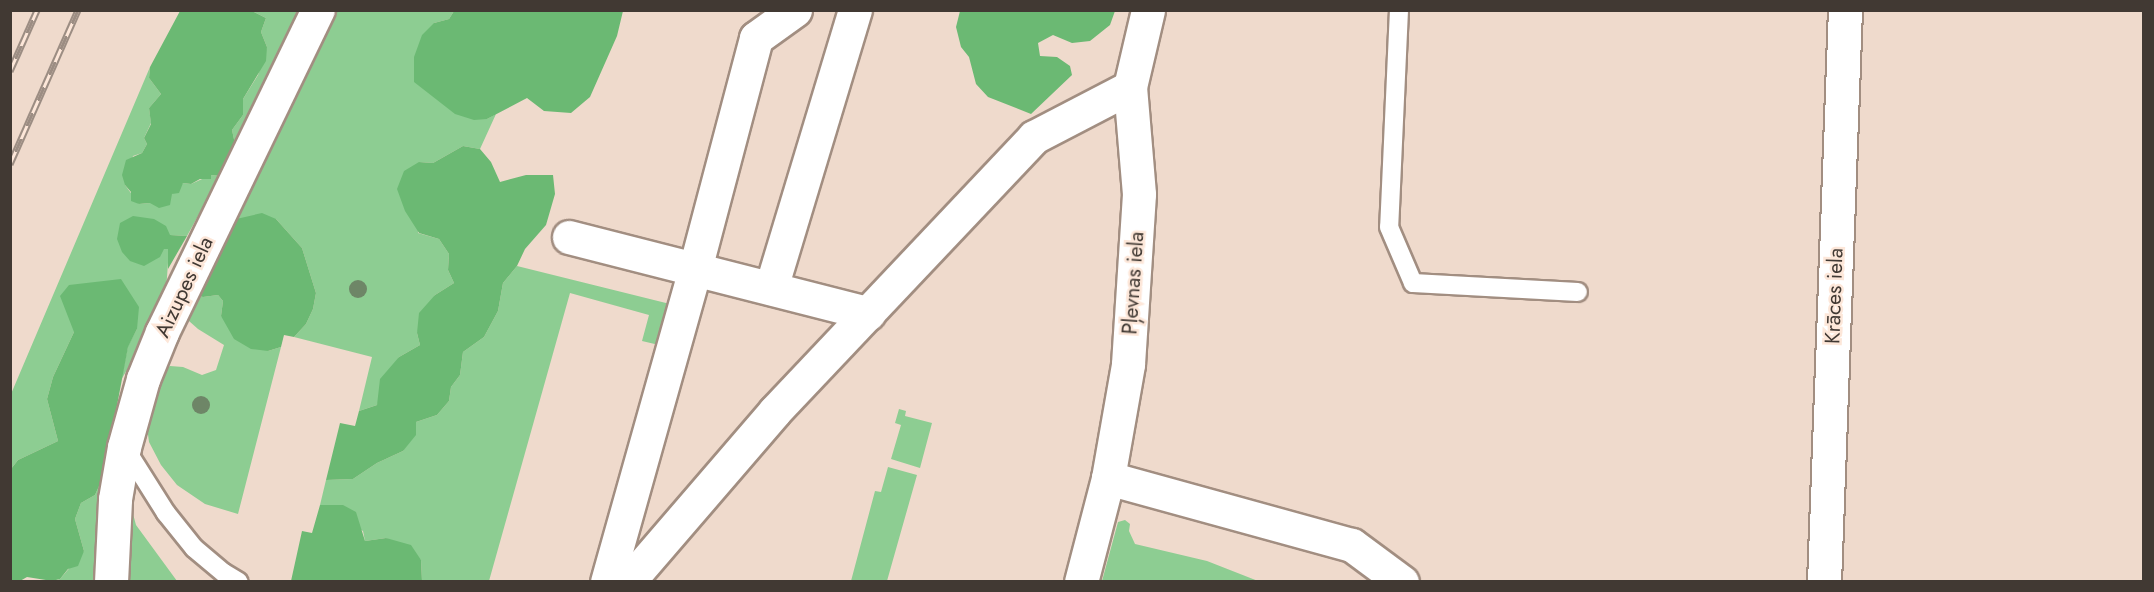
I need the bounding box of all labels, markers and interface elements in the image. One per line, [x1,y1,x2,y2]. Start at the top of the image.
street label: Pļevnas iela [1117,231,1149,335]
street label: Aizupes iela [150,232,218,342]
street label: Krāces iela [1820,248,1848,344]

